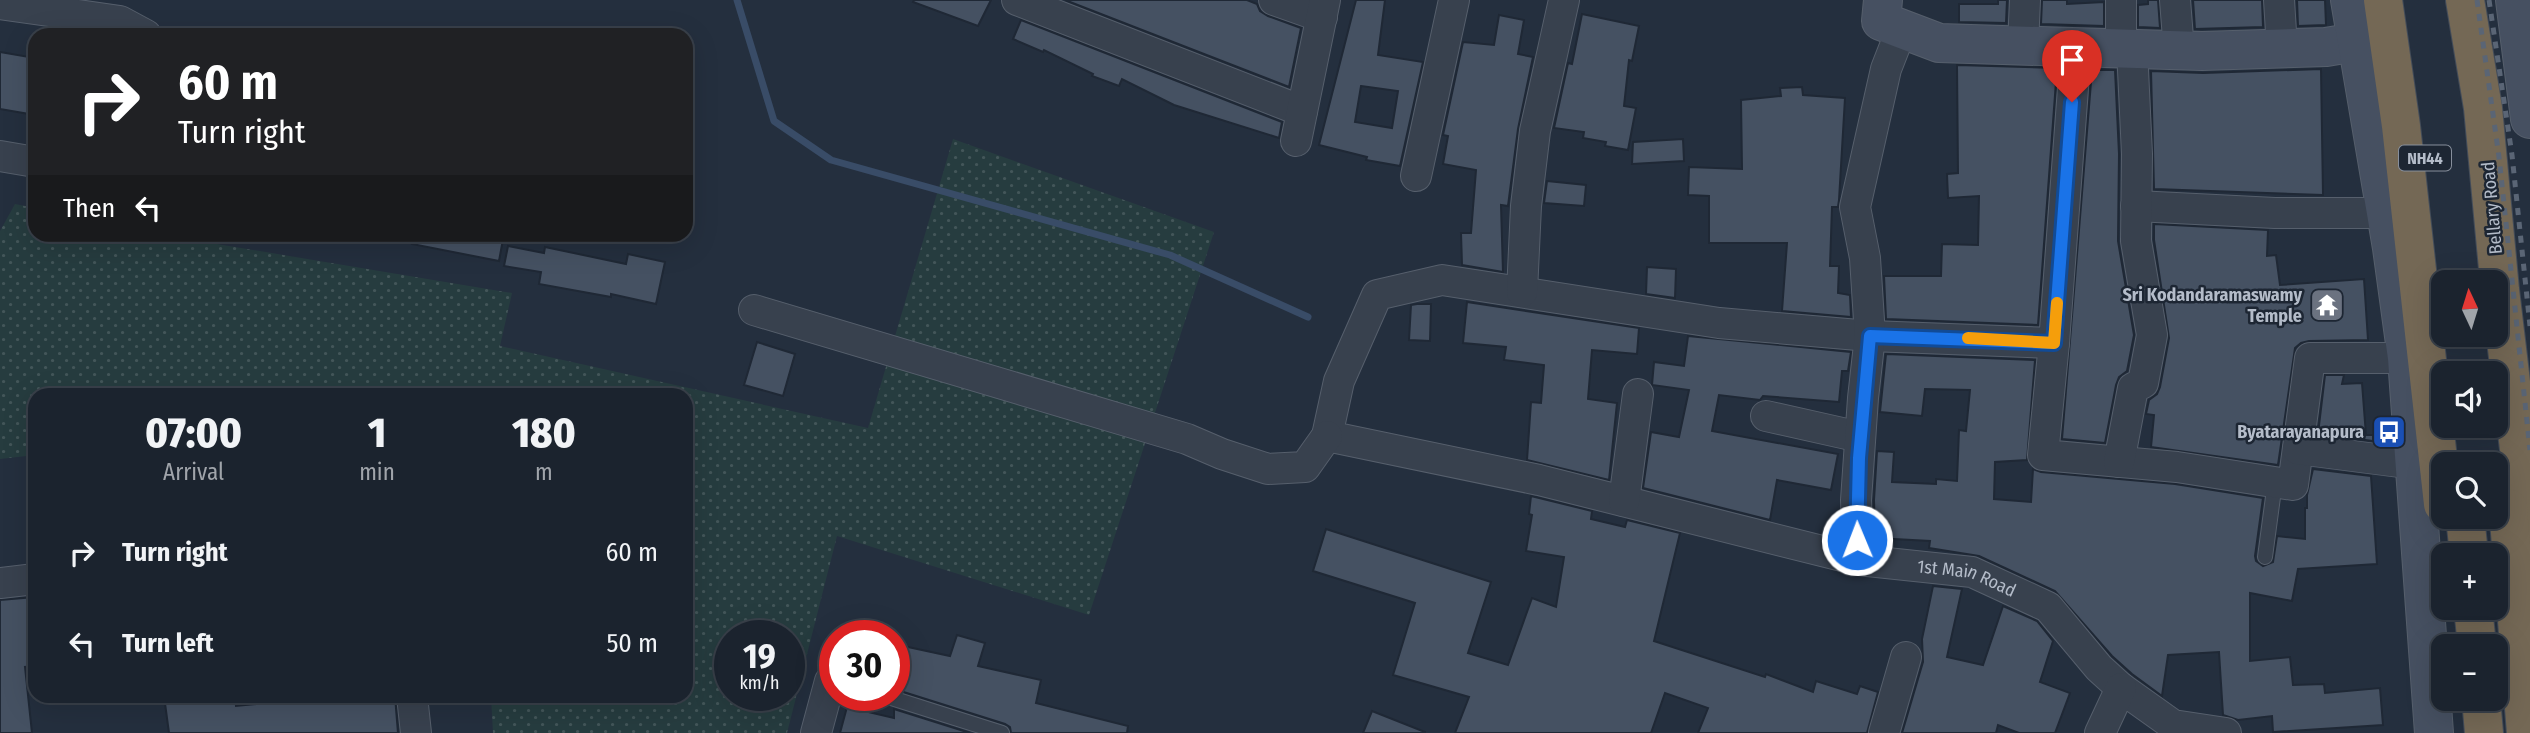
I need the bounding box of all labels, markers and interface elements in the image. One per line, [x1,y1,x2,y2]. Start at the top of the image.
pin [2042,30,2102,102]
icon: arrive [2053,41,2091,79]
text: 60 m [178,53,278,112]
icon: right [63,56,154,147]
text: Turn right [178,113,305,151]
road number: NH44 [2399,146,2451,170]
street label: Bellary Road [2477,161,2507,255]
icon: left [129,189,167,227]
text: Then [63,193,115,224]
north arrow [2431,270,2508,346]
map controls [2431,270,2508,711]
place label: Sri Kodandaramaswamy Temple [2122,284,2302,327]
temple icon: Sri Kodandaramaswamy Temple [2308,286,2346,324]
button: sound [2431,361,2508,438]
text: 07:00 [145,408,242,458]
text: 1 [368,408,386,458]
text: 180 [512,408,576,458]
bus stop icon: Byatarayanapura [2370,413,2408,451]
place label: Byatarayanapura [2237,421,2364,443]
button: search [2431,452,2508,529]
text: Arrival [163,458,224,486]
text: min [359,458,395,486]
text: m [535,458,553,486]
position arrow [1820,503,1894,577]
icon: right [63,534,101,572]
text: Turn right [122,537,228,568]
text: 60 m [605,537,658,568]
button: + [2431,543,2508,620]
street label: 1st Main Road [1916,555,2019,602]
speed limit sign: 30 [819,620,910,711]
icon: left [63,625,101,663]
text: Turn left [122,628,214,659]
text: 50 m [606,628,658,659]
button: − [2431,634,2508,711]
text: 19 [743,635,776,677]
text: km/h [739,672,780,694]

